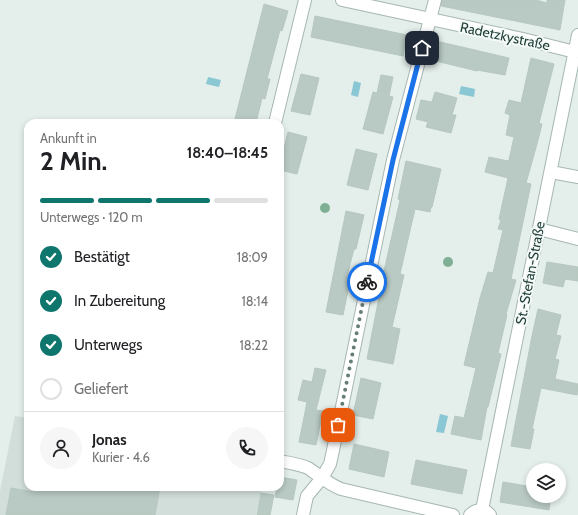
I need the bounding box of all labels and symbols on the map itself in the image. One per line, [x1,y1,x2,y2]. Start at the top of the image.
street label: Radetzkystraße [458,18,552,54]
pin [405,31,439,65]
street label: St.-Stefan-Straße [511,220,549,326]
courier [347,262,387,302]
pin [321,408,355,442]

